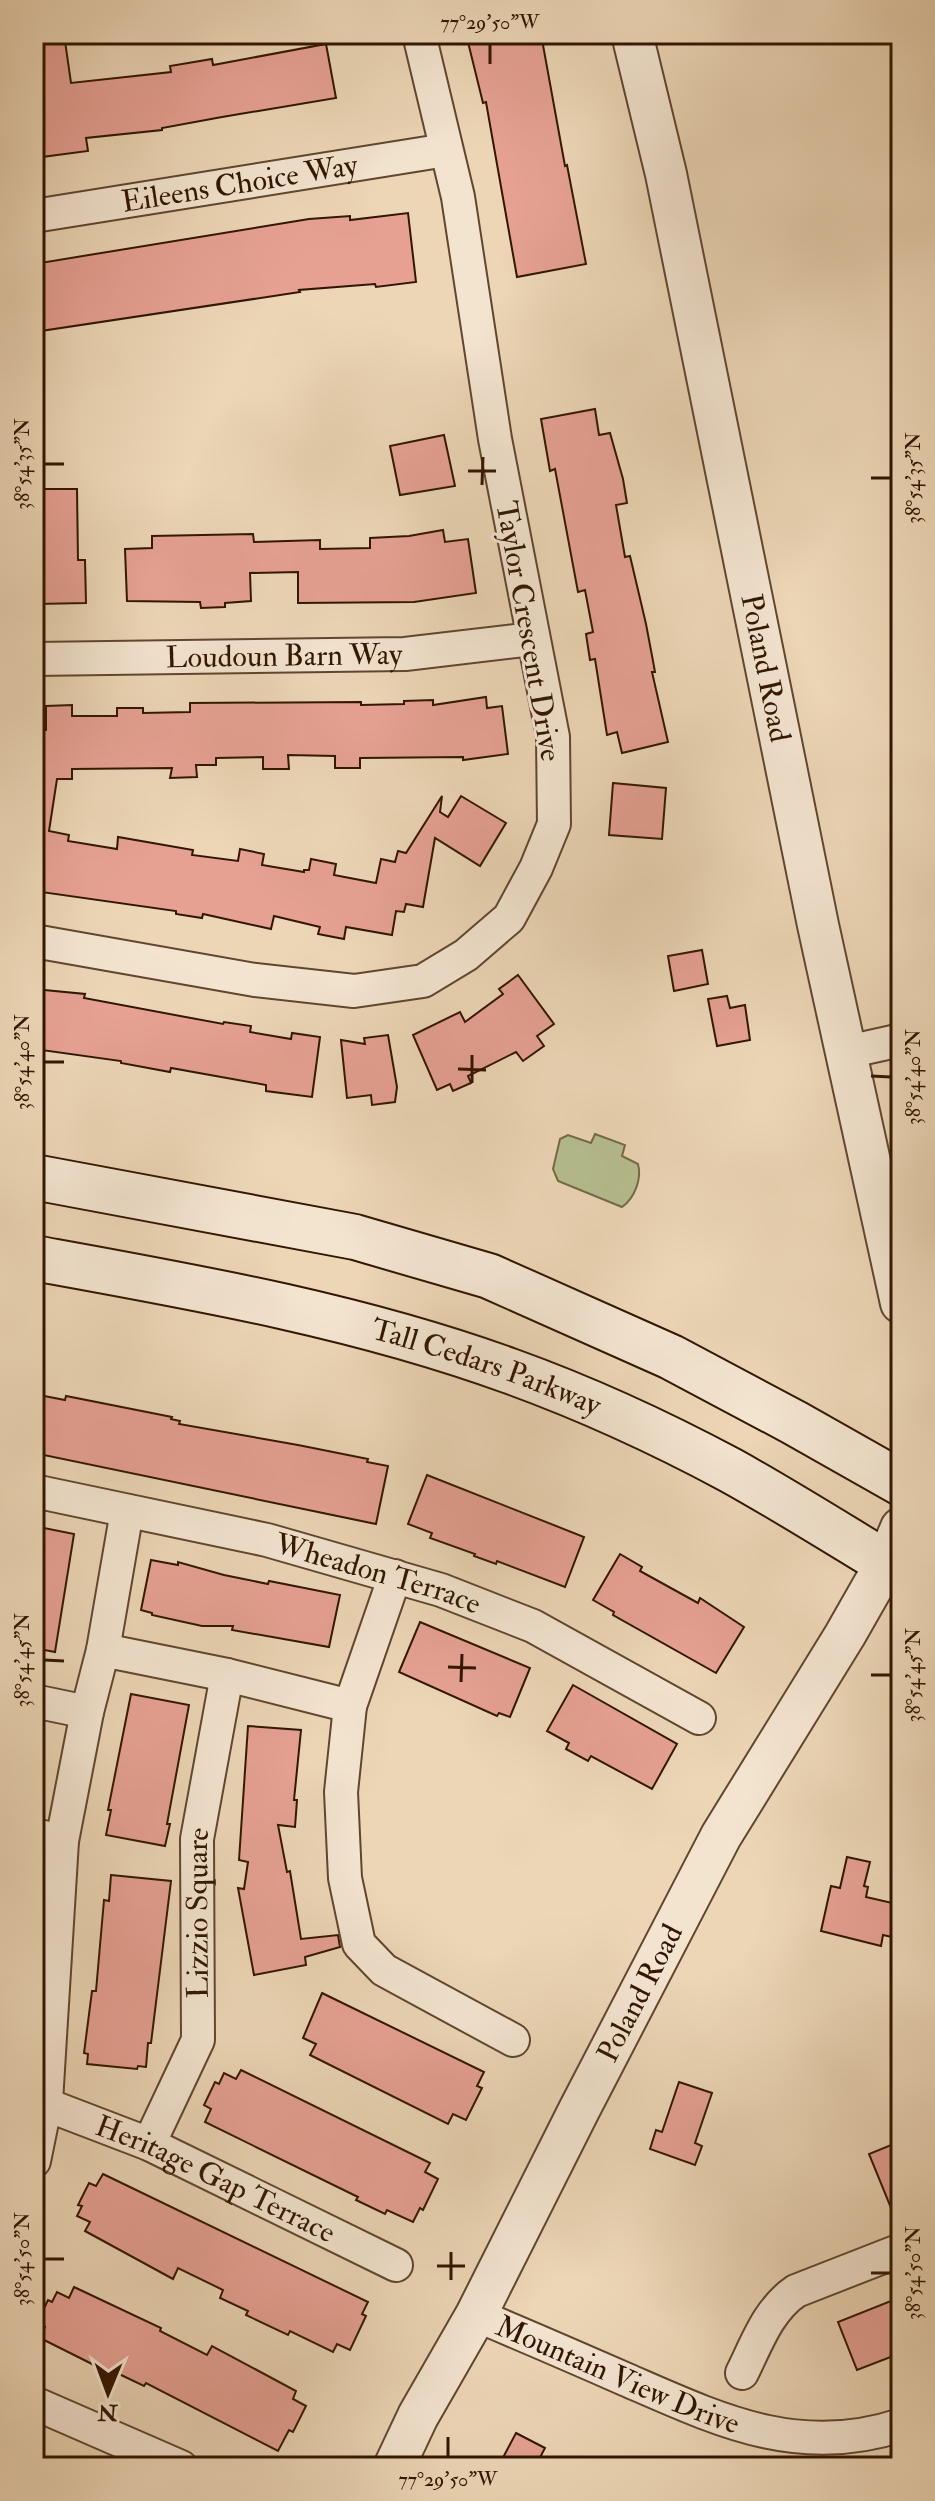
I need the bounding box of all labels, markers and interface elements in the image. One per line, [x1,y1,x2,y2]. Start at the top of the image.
text: 77°29'50"W [441,10,540,35]
street label: Eileens Choice Way [119,146,361,221]
text: 38°54'35"N [10,418,35,510]
text: 38°54'35"N [901,432,926,524]
street label: Taylor Crescent Drive [487,498,570,764]
street label: Poland Road [732,591,799,746]
street label: Loudoun Barn Way [165,636,403,676]
text: 38°54'40"N [10,1014,35,1110]
text: 38°54'40"N [901,1029,926,1125]
street label: Tall Cedars Parkway [367,1311,607,1424]
street label: Wheadon Terrace [270,1525,486,1623]
text: 38°54'45"N [10,1613,35,1707]
text: 38°54'45"N [901,1628,926,1722]
street label: Lizzio Square [179,1824,218,1999]
street label: Poland Road [589,1918,691,2068]
street label: Heritage Gap Terrace [90,2107,341,2251]
text: 38°54'50"N [10,2212,35,2306]
text: 38°54'50"N [901,2226,926,2320]
street label: Mountain View Drive [490,2308,744,2442]
north arrow [68,2353,148,2433]
text: N [97,2398,119,2426]
text: 77°29'50"W [399,2467,498,2492]

